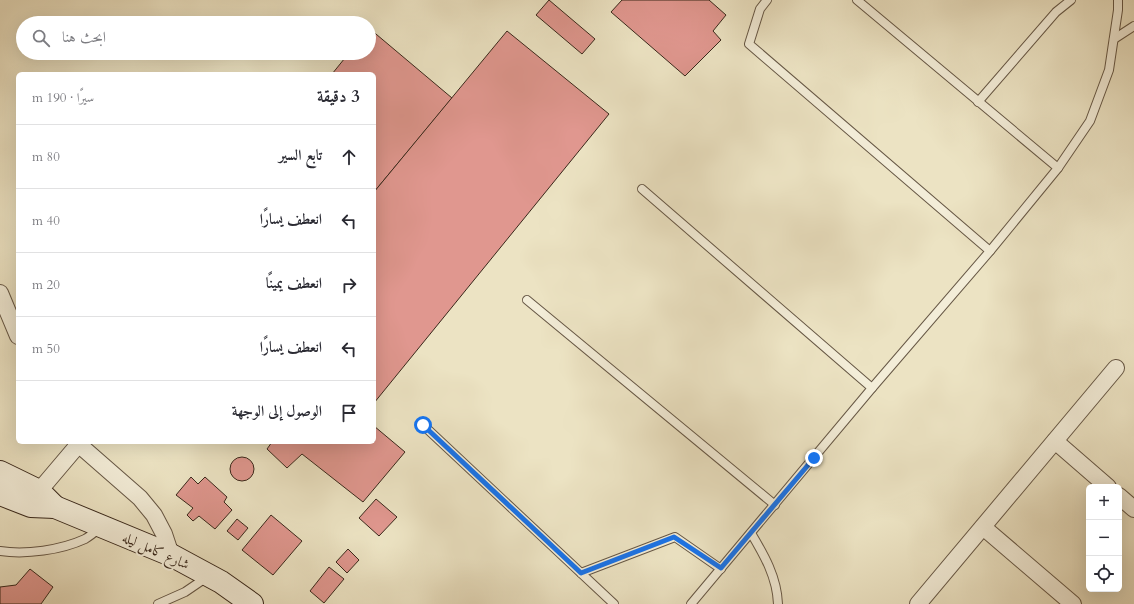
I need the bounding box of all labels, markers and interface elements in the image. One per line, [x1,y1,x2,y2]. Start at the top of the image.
search box [16,16,376,60]
icon: search [30,27,52,49]
text: ابحث هنا [62,27,106,47]
text: 3 دقيقة [317,85,360,108]
text: سيرًا · 190 m [32,89,94,107]
text: تابع السير [279,145,322,165]
icon: ahead [338,146,360,168]
text: 80 m [32,148,60,166]
text: انعطف يسارًا [260,209,322,229]
icon: left [338,210,360,232]
text: 40 m [32,212,60,230]
text: انعطف يمينًا [266,273,322,293]
icon: right [338,274,360,296]
text: 20 m [32,276,60,294]
text: انعطف يسارًا [260,337,322,357]
icon: left [338,338,360,360]
text: 50 m [32,340,60,358]
text: الوصول إلى الوجهة [232,401,322,421]
icon: arrive [338,402,360,424]
route start [414,416,432,434]
route end [805,449,823,467]
map controls [1086,484,1122,592]
button: + [1086,484,1122,520]
button: − [1086,520,1122,556]
street label: شارع كامل ليله [119,528,192,576]
button: locate [1086,556,1122,592]

